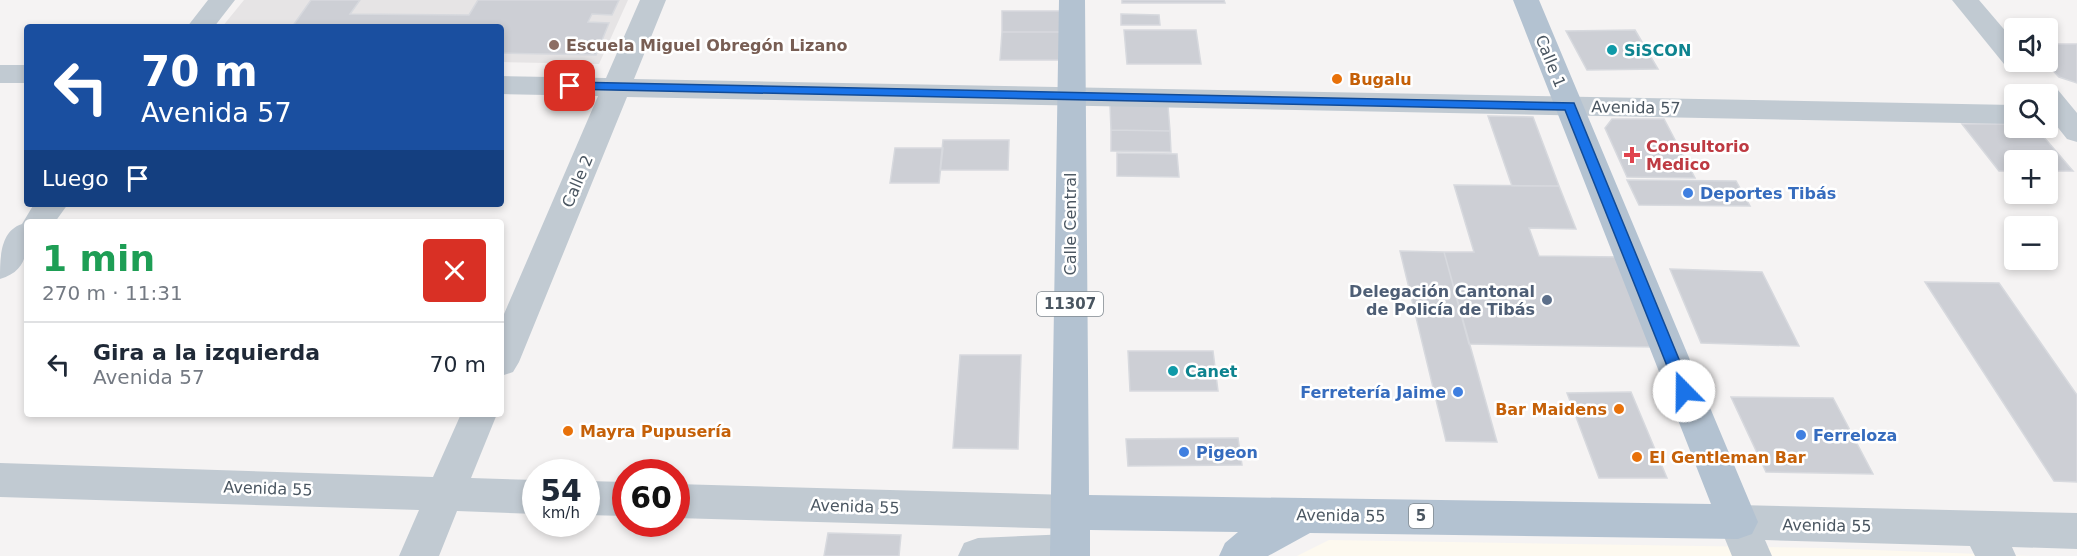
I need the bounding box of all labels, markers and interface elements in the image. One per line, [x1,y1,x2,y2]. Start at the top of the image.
map controls [2004,18,2058,270]
button: sound [2004,18,2058,72]
street label: Calle 1 [1531,32,1570,90]
place label: Escuela Miguel Obregón Lizano [566,36,848,55]
marker: Escuela Miguel Obregón Lizano [547,38,561,52]
place label: SiSCON [1624,41,1691,60]
marker: SiSCON [1605,43,1619,57]
text: 70 m [141,47,258,96]
icon: left [42,48,120,126]
pin [544,60,595,111]
icon: arrive [553,69,586,102]
place label: Bugalu [1349,70,1412,89]
marker: Bugalu [1330,72,1344,86]
button: search [2004,84,2058,138]
text: Avenida 57 [141,97,292,128]
street label: Avenida 57 [1591,97,1681,118]
place label: Consultorio Medico [1646,137,1750,174]
marker: Consultorio Medico [1623,146,1641,164]
button: + [2004,150,2058,204]
street label: Calle 2 [558,152,597,210]
icon: arrive [121,162,154,195]
text: Luego [42,166,109,191]
street label: Calle Central [1061,172,1080,276]
place label: Deportes Tibás [1700,184,1836,203]
marker: Deportes Tibás [1681,186,1695,200]
button: − [2004,216,2058,270]
text: 1 min [42,238,155,279]
button: close [423,239,486,302]
text: 270 m · 11:31 [42,281,183,305]
place label: Delegación Cantonal de Policía de Tibás [1349,282,1535,319]
road number: 11307 [1037,292,1103,316]
marker: Delegación Cantonal de Policía de Tibás [1540,293,1554,307]
text: Gira a la izquierda [93,340,320,365]
icon: left [42,348,75,381]
text: 70 m [430,352,486,377]
position arrow [1652,359,1716,423]
place label: Canet [1185,362,1238,381]
marker: Canet [1166,364,1180,378]
text: Avenida 57 [93,365,205,389]
place label: Ferretería Jaime [1300,383,1446,402]
marker: Ferretería Jaime [1451,385,1465,399]
place label: Bar Maidens [1495,400,1607,419]
marker: Bar Maidens [1612,402,1626,416]
place label: Mayra Pupusería [580,422,731,441]
marker: Mayra Pupusería [561,424,575,438]
place label: Ferreloza [1813,426,1897,445]
marker: Ferreloza [1794,428,1808,442]
place label: Pigeon [1196,443,1258,462]
marker: Pigeon [1177,445,1191,459]
place label: El Gentleman Bar [1649,448,1806,467]
marker: El Gentleman Bar [1630,450,1644,464]
speed limit sign: 60 [612,459,690,537]
text: 54 [540,473,582,508]
street label: Avenida 55 [223,477,313,500]
street label: Avenida 55 [810,495,900,518]
text: km/h [542,504,580,522]
road number: 5 [1409,504,1433,528]
street label: Avenida 55 [1296,505,1386,526]
street label: Avenida 55 [1782,515,1872,536]

